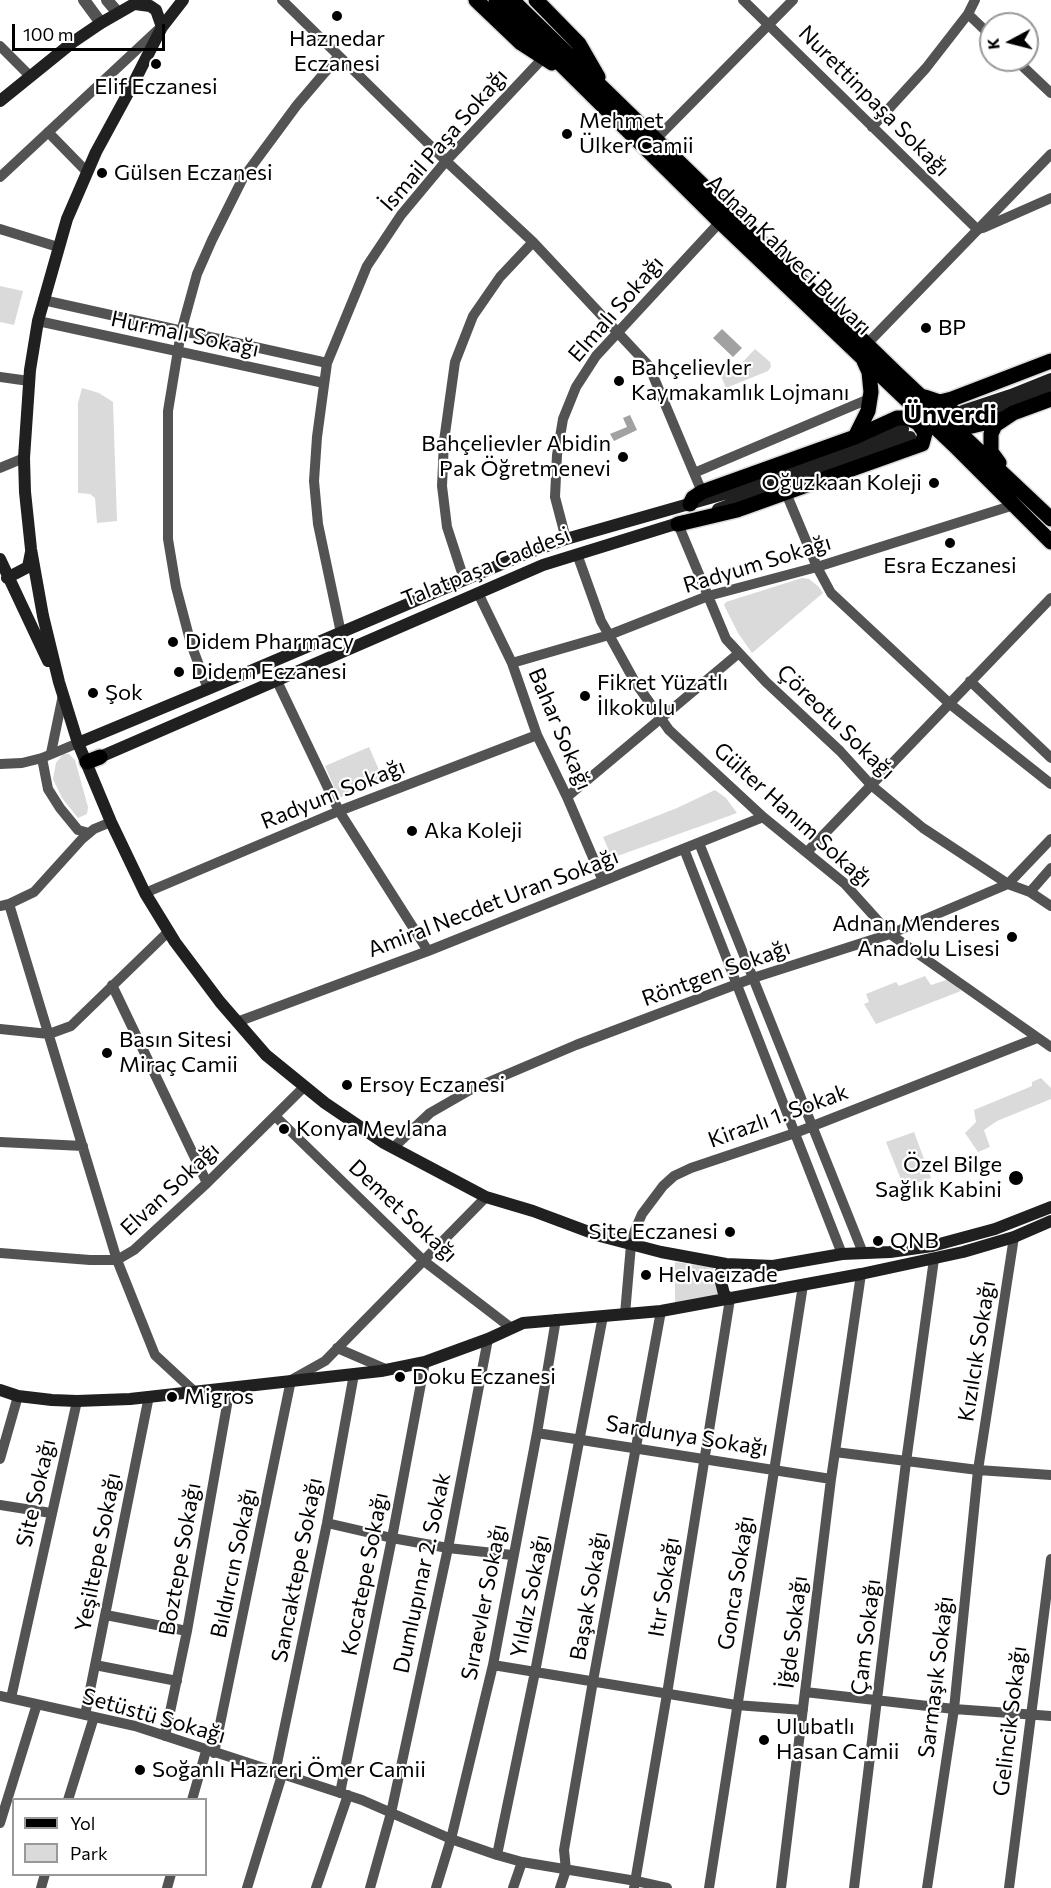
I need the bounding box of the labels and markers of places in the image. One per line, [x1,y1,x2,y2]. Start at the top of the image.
marker: Haznedar Eczanesi [330,9,344,23]
place label: Haznedar Eczanesi [289,26,385,78]
marker: Elif Eczanesi [149,57,163,71]
place label: Elif Eczanesi [94,74,218,100]
place label: Mehmet Ülker Camii [579,108,694,160]
marker: Mehmet Ülker Camii [560,127,574,141]
place label: Gülsen Eczanesi [114,160,273,186]
marker: Gülsen Eczanesi [95,166,109,180]
place label: BP [938,315,966,341]
marker: BP [919,321,933,335]
place label: Bahçelievler Kaymakamlık Lojmanı [631,355,849,406]
marker: Bahçelievler Kaymakamlık Lojmanı [612,374,626,388]
place label: Bahçelievler Abidin Pak Öğretmenevi [421,431,611,482]
marker: Bahçelievler Abidin Pak Öğretmenevi [616,450,630,464]
place label: Oğuzkaan Koleji [762,470,922,496]
marker: Oğuzkaan Koleji [927,476,941,490]
marker: Esra Eczanesi [943,536,957,550]
place label: Esra Eczanesi [883,553,1017,579]
place label: Didem Pharmacy [185,629,354,655]
marker: Didem Pharmacy [166,635,180,649]
place label: Didem Eczanesi [191,659,347,685]
marker: Didem Eczanesi [172,665,186,679]
place label: Fikret Yüzatlı İlkokulu [597,670,728,722]
place label: Şok [105,680,143,706]
marker: Şok [86,686,100,700]
marker: Fikret Yüzatlı İlkokulu [578,689,592,703]
place label: Aka Koleji [424,818,522,844]
marker: Aka Koleji [405,824,419,838]
place label: Adnan Menderes Anadolu Lisesi [832,911,1000,962]
marker: Adnan Menderes Anadolu Lisesi [1005,930,1019,944]
place label: Basın Sitesi Miraç Camii [119,1027,238,1078]
marker: Basın Sitesi Miraç Camii [100,1046,114,1060]
place label: Ersoy Eczanesi [359,1072,505,1098]
marker: Ersoy Eczanesi [340,1078,354,1092]
place label: Konya Mevlana [296,1116,447,1142]
marker: Konya Mevlana [277,1122,291,1136]
place label: Özel Bilge Sağlık Kabini [875,1152,1002,1204]
marker: Özel Bilge Sağlık Kabini [1007,1169,1025,1187]
place label: Site Eczanesi [589,1219,718,1245]
marker: Site Eczanesi [723,1225,737,1239]
place label: QNB [890,1228,939,1254]
marker: QNB [871,1234,885,1248]
place label: Helvacızade [658,1262,778,1288]
marker: Helvacızade [639,1268,653,1282]
place label: Doku Eczanesi [412,1364,556,1390]
marker: Doku Eczanesi [393,1370,407,1384]
place label: Migros [184,1384,254,1410]
marker: Migros [165,1390,179,1404]
place label: Ulubatlı Hasan Camii [776,1714,899,1766]
marker: Ulubatlı Hasan Camii [757,1733,771,1747]
place label: Soğanlı Hazreri Ömer Camii [152,1757,426,1783]
marker: Soğanlı Hazreri Ömer Camii [133,1763,147,1777]

